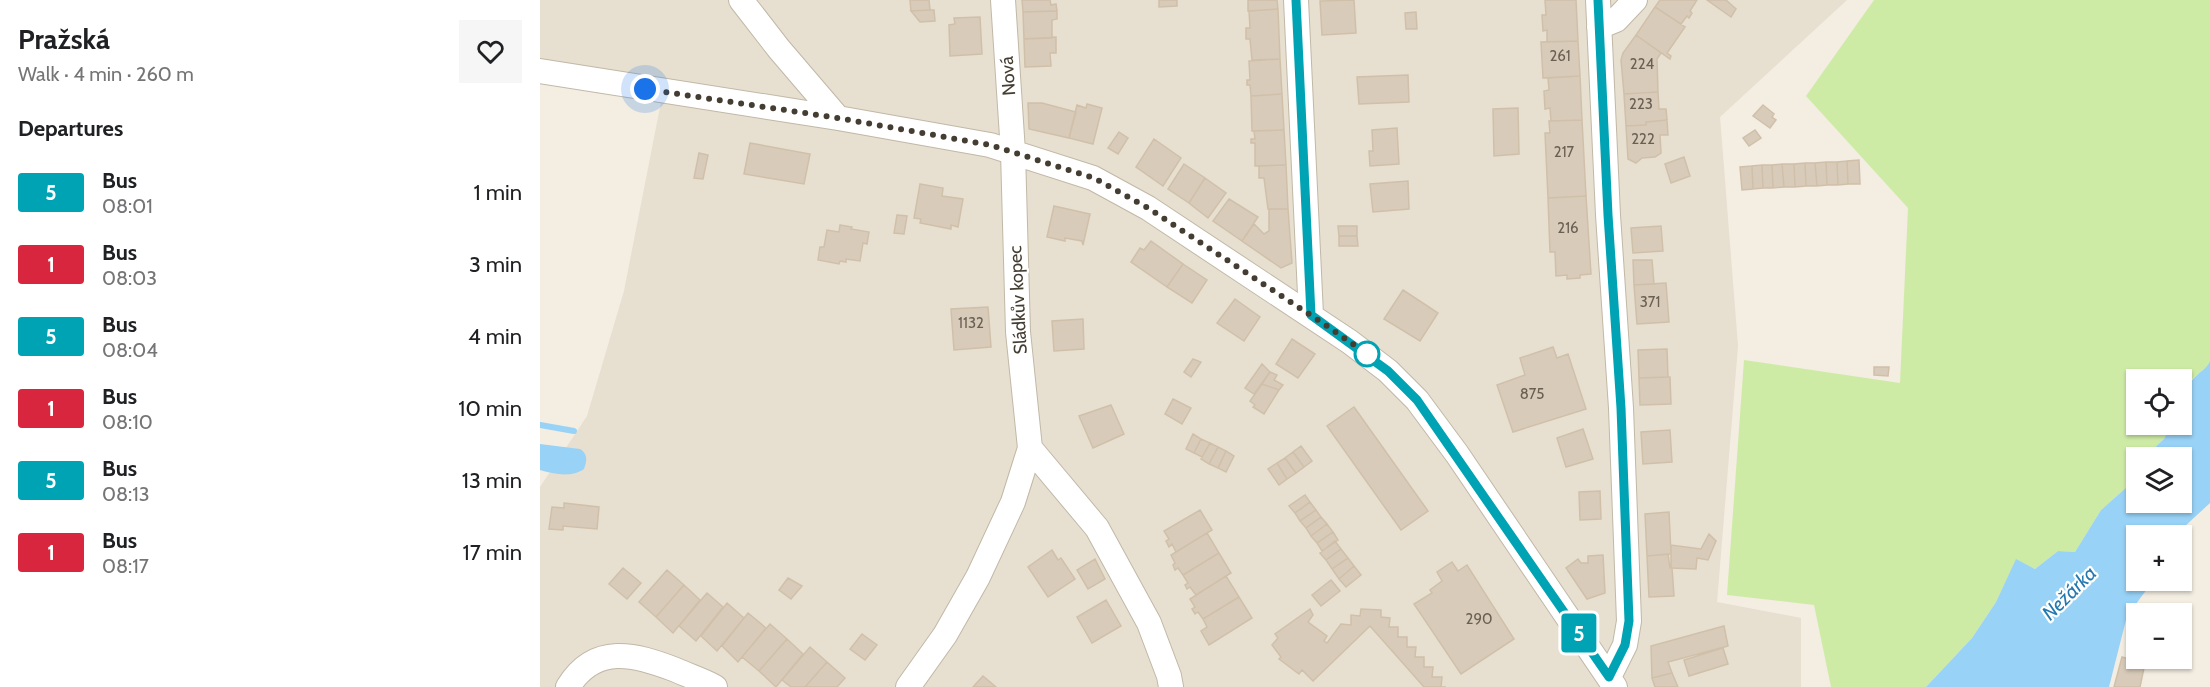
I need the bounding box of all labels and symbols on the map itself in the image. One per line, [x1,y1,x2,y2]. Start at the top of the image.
house number: 261 [1549,47,1571,65]
street label: Nová [996,55,1020,96]
house number: 224 [1630,55,1655,73]
your location [630,74,660,104]
house number: 223 [1629,95,1653,113]
house number: 222 [1631,130,1655,148]
house number: 217 [1554,143,1575,161]
house number: 216 [1557,219,1579,237]
street label: Sládkův kopec [1004,245,1032,355]
house number: 371 [1640,293,1660,311]
house number: 1132 [958,314,984,332]
unlabelled marker [1354,341,1380,367]
house number: 875 [1520,385,1544,403]
water label: Nežárka [2037,561,2101,625]
house number: 290 [1466,610,1492,628]
line badge: 5 [1560,614,1598,652]

